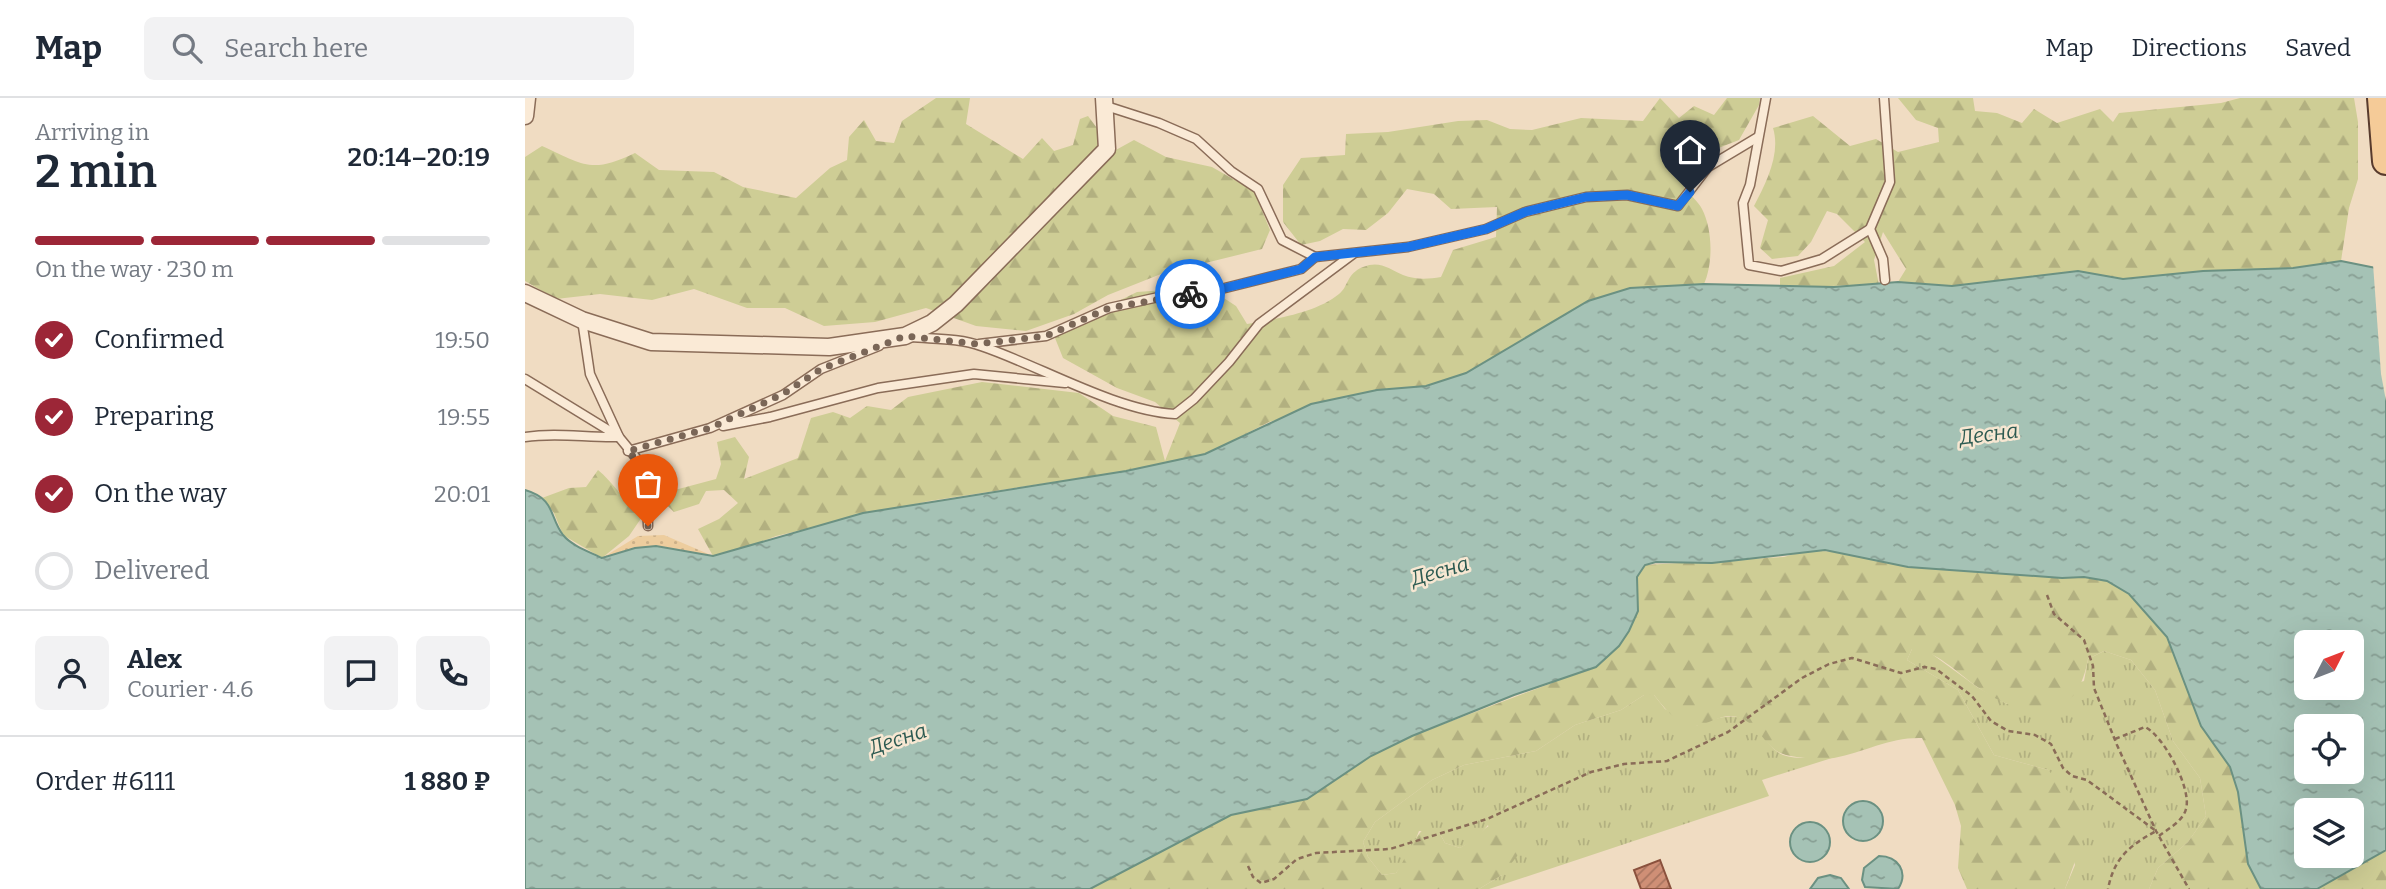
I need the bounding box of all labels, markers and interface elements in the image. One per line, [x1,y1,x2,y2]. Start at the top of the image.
search box [144,17,634,80]
text: Map [35,28,102,68]
icon: search [168,29,206,67]
text: Search here [224,33,368,64]
text: Map [2045,34,2094,62]
text: Directions [2132,34,2247,62]
text: Saved [2285,34,2351,62]
text: Arriving in [35,118,149,146]
pin [1660,120,1720,192]
icon: home [1671,131,1709,169]
text: 20:14–20:19 [347,142,490,173]
text: 2 min [35,144,157,199]
text: On the way · 230 m [35,255,233,283]
courier [1155,259,1225,329]
icon: bike [1171,275,1209,313]
icon: check [35,321,73,359]
text: Confirmed [94,324,224,355]
text: 19:50 [435,326,490,354]
icon: check [35,398,73,436]
text: Preparing [94,401,214,432]
text: 19:55 [438,403,490,431]
water label: Десна [1956,417,2020,451]
pin [618,454,678,526]
icon: bag [629,465,667,503]
icon: check [35,475,73,513]
text: On the way [94,478,227,509]
text: 20:01 [434,480,490,508]
water label: Десна [1406,550,1472,592]
text: Delivered [94,555,209,586]
north arrow [2294,630,2364,700]
map controls [2294,630,2364,868]
button: person [35,636,109,710]
button: chat [324,636,398,710]
button: phone [416,636,490,710]
text: Alex [127,644,182,675]
text: Courier · 4.6 [127,675,254,703]
button: locate [2294,714,2364,784]
water label: Десна [864,718,930,761]
text: Order #6111 [35,766,175,797]
text: 1 880 ₽ [405,766,490,797]
button: layers [2294,798,2364,868]

